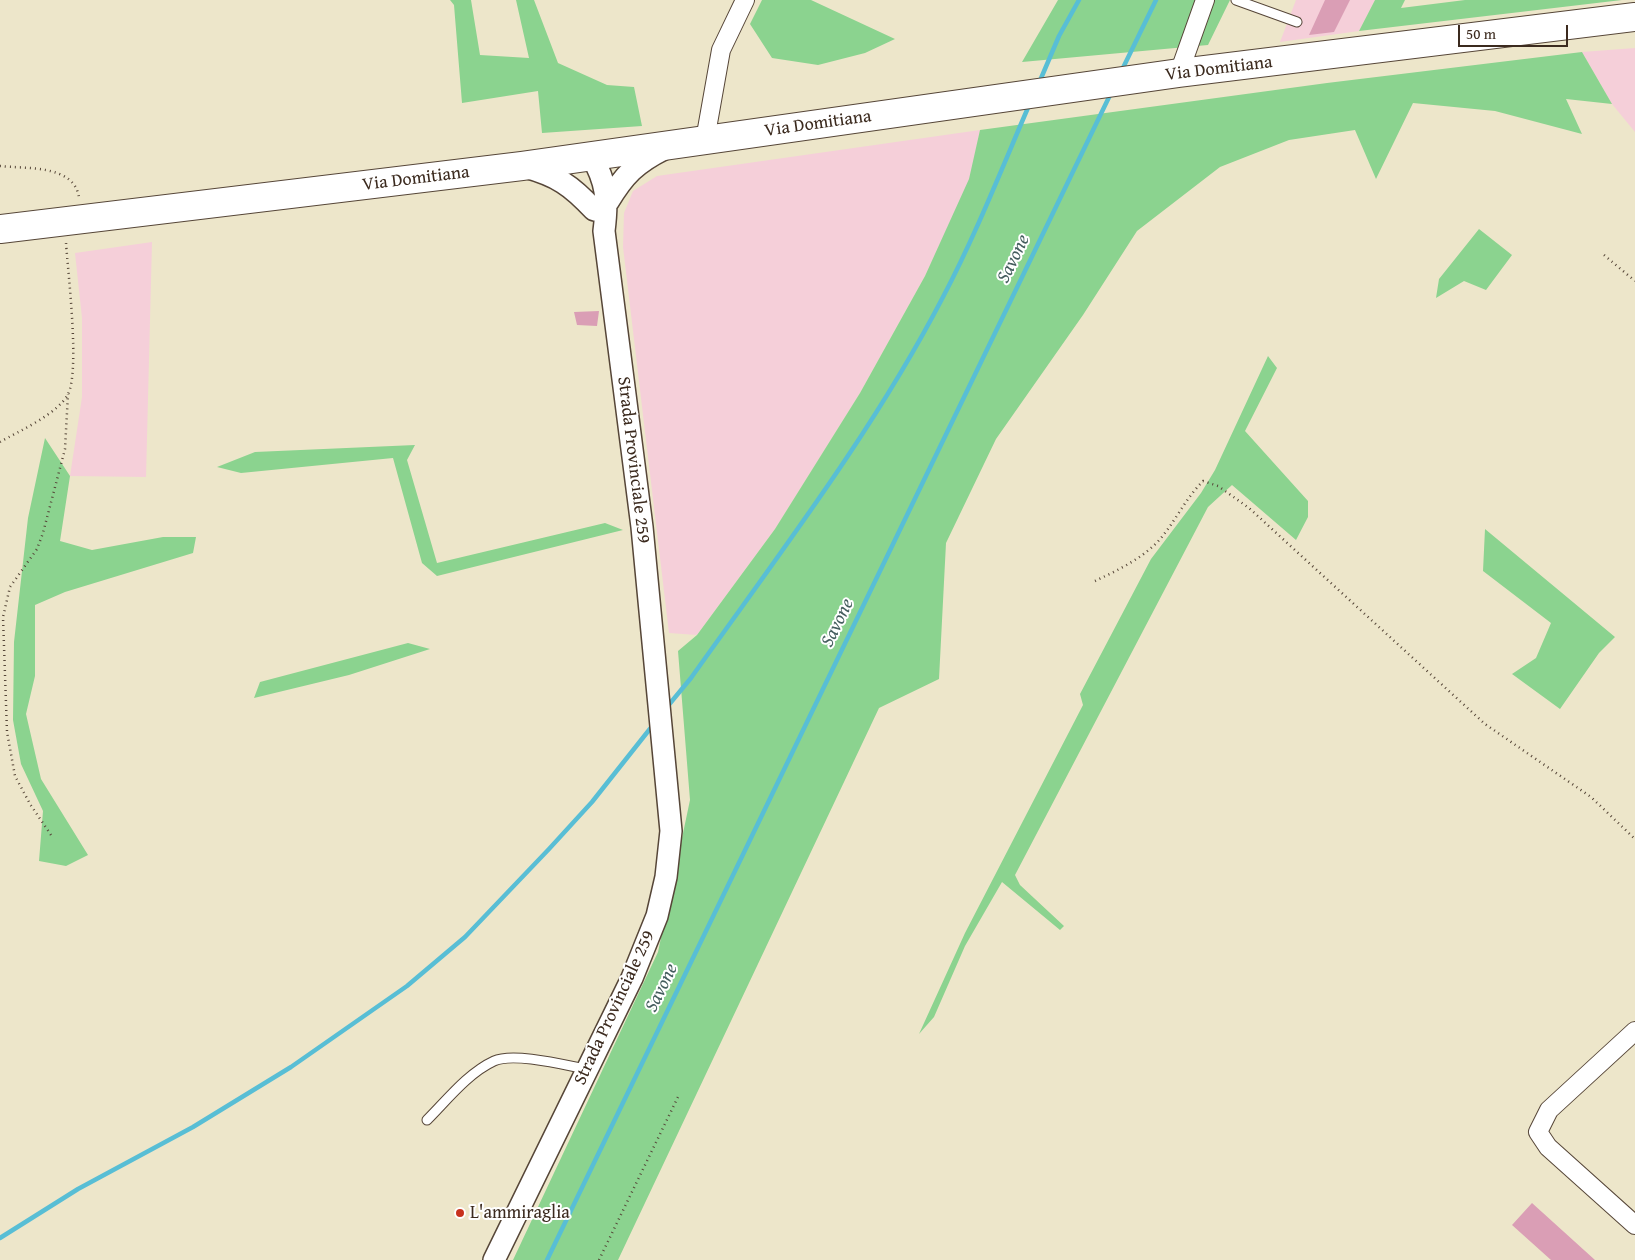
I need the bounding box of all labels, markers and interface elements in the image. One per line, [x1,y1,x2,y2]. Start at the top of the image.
scale bar [1460,15,1570,47]
text: 50 m [1466,23,1496,44]
street label: Via Domitiana [1164,52,1274,86]
street label: Via Domitiana [763,106,873,142]
street label: Via Domitiana [361,162,471,196]
water label: Savone [993,231,1035,287]
street label: Strada Provinciale 259 [612,375,654,545]
water label: Savone [817,595,859,651]
street label: Strada Provinciale 259 [570,927,660,1089]
water label: Savone [641,960,683,1016]
place label: L'ammiraglia [470,1202,570,1224]
marker: L'ammiraglia [454,1207,466,1219]

